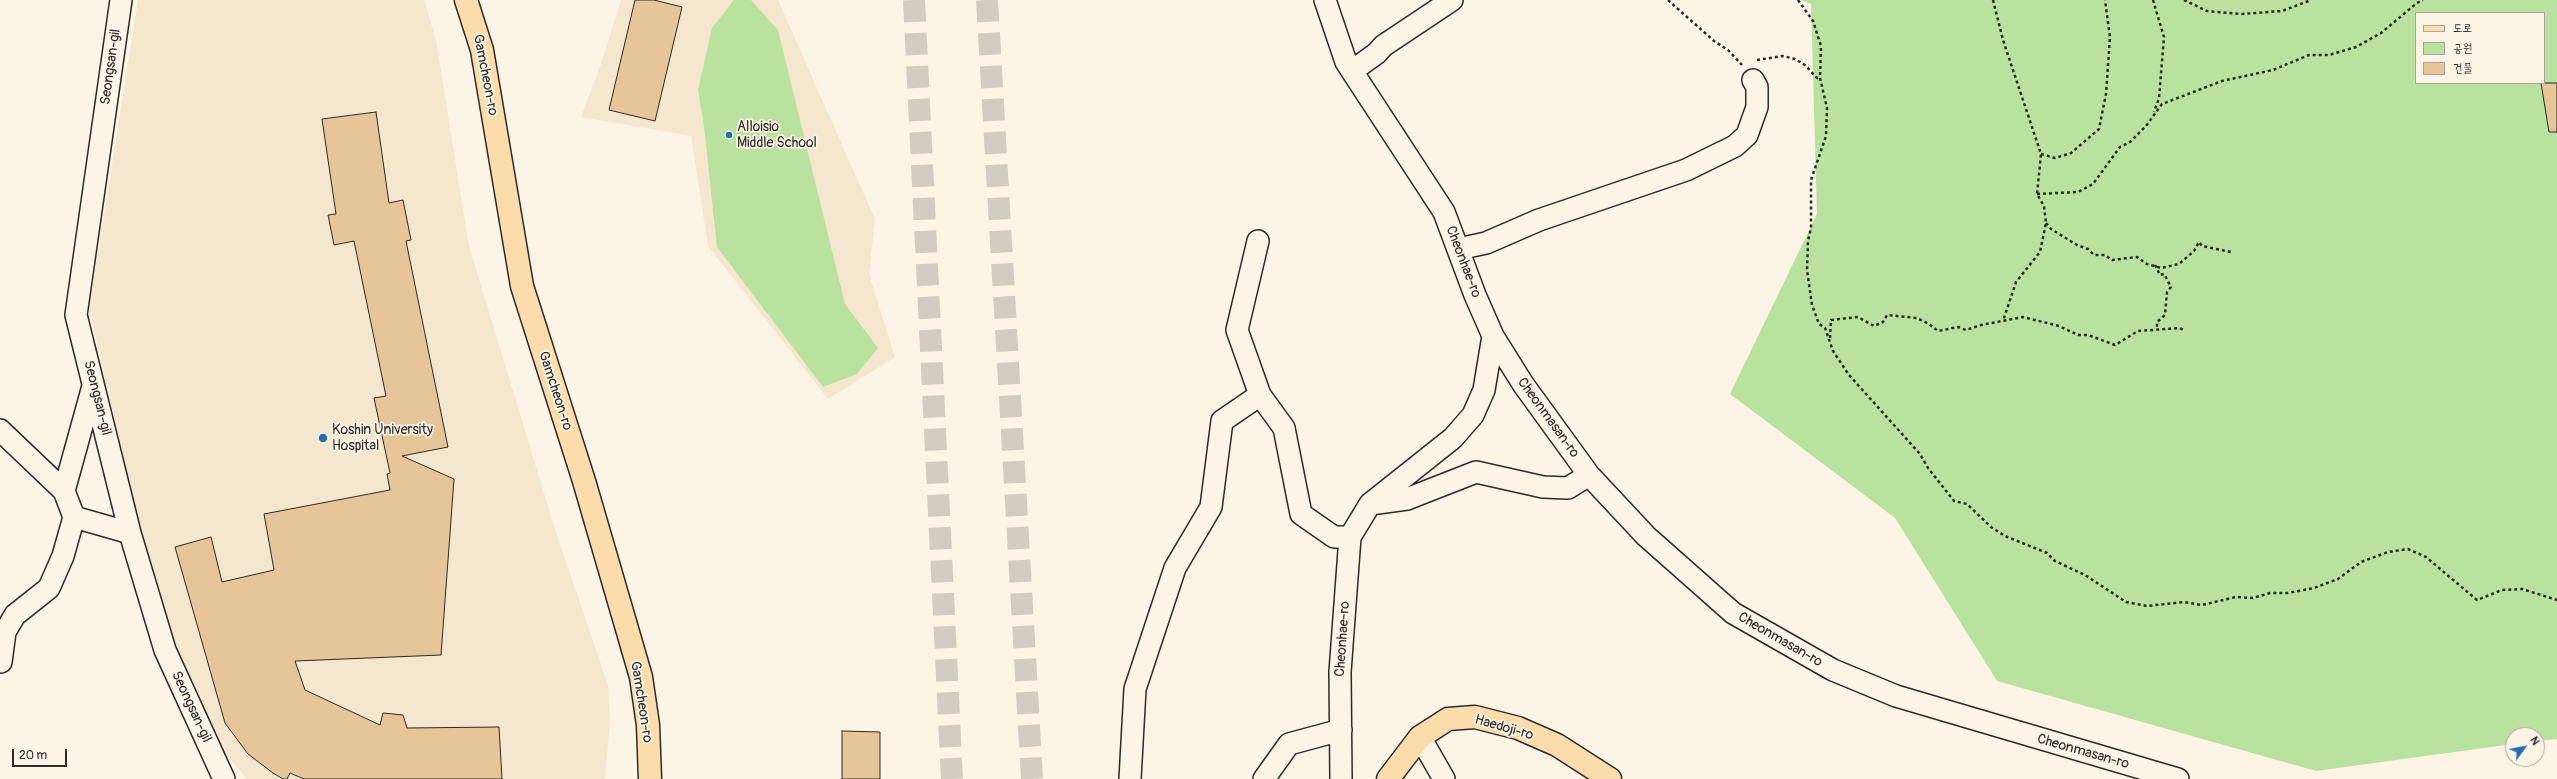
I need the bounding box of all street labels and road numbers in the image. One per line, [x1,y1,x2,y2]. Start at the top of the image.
street label: Seongsan-gil [97,28,125,106]
street label: Gamcheon-ro [469,33,501,117]
street label: Cheonhae-ro [1442,224,1484,300]
street label: Gamcheon-ro [534,349,576,433]
street label: Seongsan-gil [80,359,114,437]
street label: Cheonmasan-ro [1513,375,1583,461]
street label: Cheonhae-ro [1332,601,1354,677]
street label: Cheonmasan-ro [1735,609,1825,671]
street label: Gamcheon-ro [626,660,656,744]
street label: Seongsan-gil [167,669,215,745]
street label: Haedoji-ro [1473,712,1535,744]
street label: Cheonmasan-ro [2035,731,2131,773]

